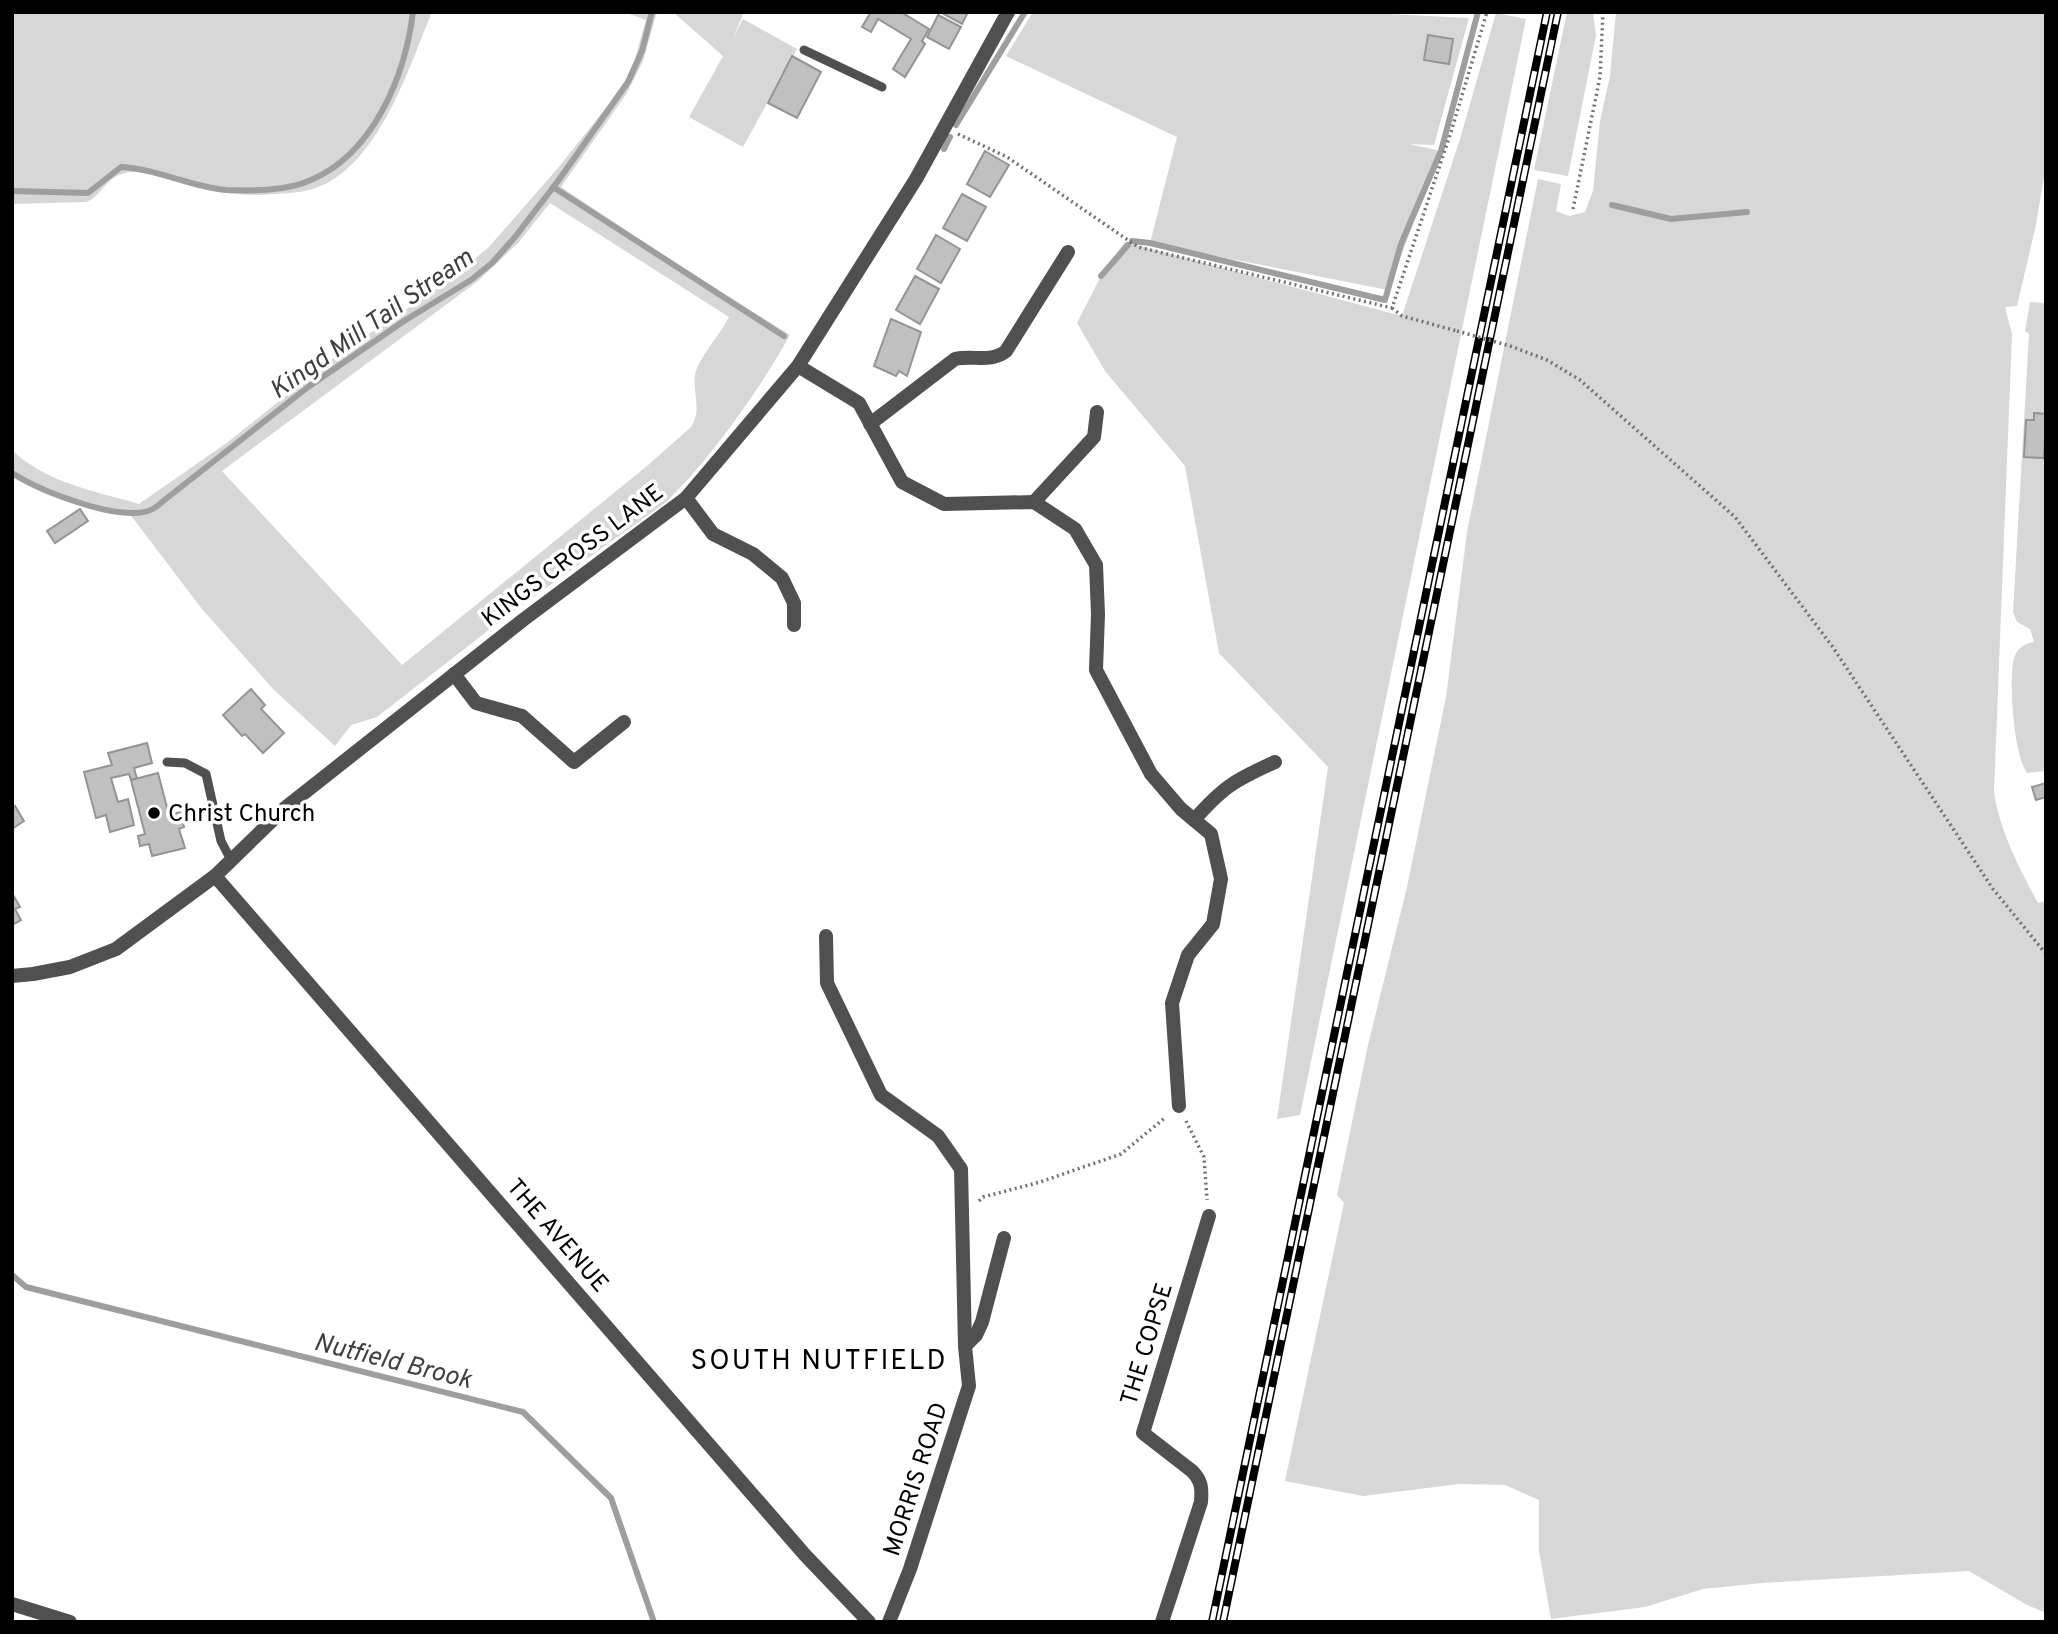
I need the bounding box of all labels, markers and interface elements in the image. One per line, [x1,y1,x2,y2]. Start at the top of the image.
water label: Kingd Mill Tail Stream [264,242,481,408]
street label: KINGS CROSS LANE [476,478,670,635]
place label: Christ Church [168,800,315,830]
marker: Christ Church [146,805,162,821]
street label: THE AVENUE [499,1173,614,1299]
street label: THE COPSE [1115,1280,1181,1409]
water label: Nutfield Brook [310,1327,476,1398]
district label: SOUTH NUTFIELD [690,1344,948,1380]
street label: MORRIS ROAD [878,1399,956,1560]

